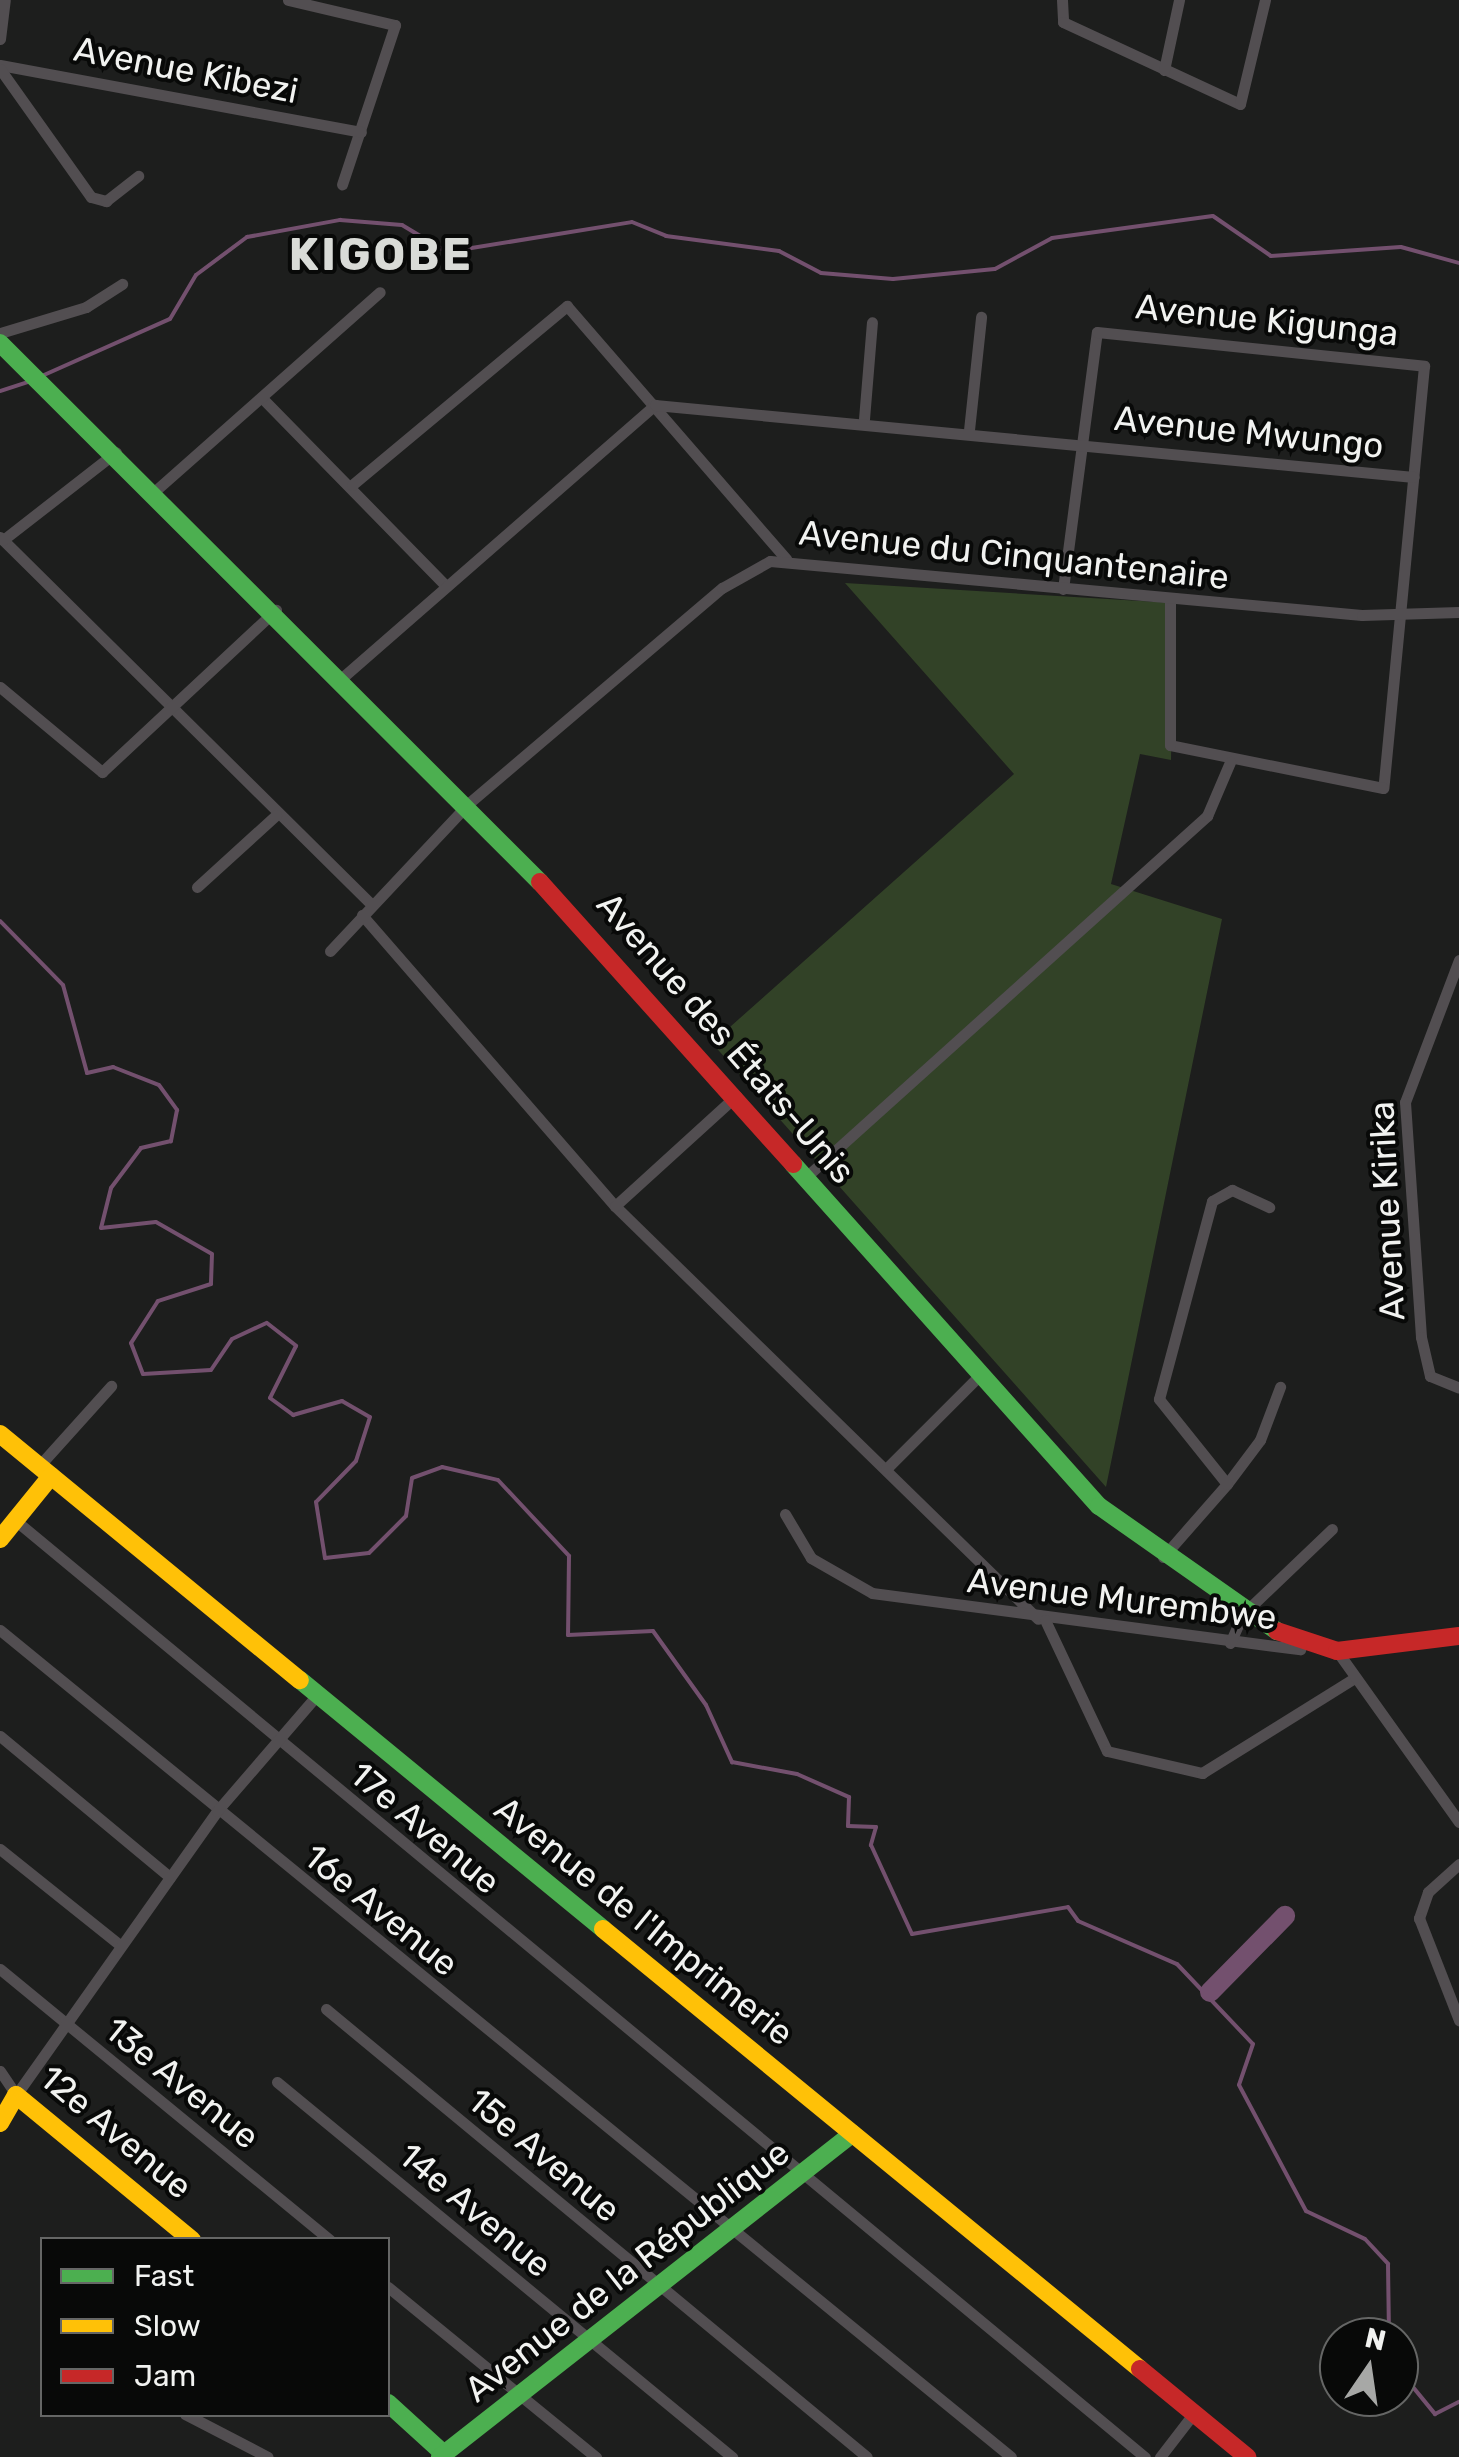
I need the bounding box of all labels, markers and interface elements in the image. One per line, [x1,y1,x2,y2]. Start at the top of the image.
street label: Avenue Kibezi [70,28,302,112]
district label: KIGOBE [289,228,473,282]
street label: Avenue Kigunga [1134,285,1400,355]
street label: Avenue Mwungo [1112,397,1386,467]
street label: Avenue du Cinquantenaire [797,512,1231,598]
street label: Avenue des États-Unis [588,884,864,1192]
street label: Avenue Kirika [1360,1100,1414,1322]
street label: Avenue Murembwe [965,1559,1279,1639]
street label: 17e Avenue [341,1753,509,1903]
street label: Avenue de l'Imprimerie [486,1788,802,2054]
street label: 16e Avenue [295,1835,467,1985]
street label: 13e Avenue [96,2008,268,2158]
street label: 12e Avenue [31,2056,201,2208]
street label: 15e Avenue [459,2079,629,2231]
street label: Avenue de la République [456,2131,798,2411]
street label: 14e Avenue [390,2134,560,2286]
legend [40,2237,390,2417]
text: Fast [134,2258,194,2294]
text: Slow [134,2308,201,2344]
north arrow [1319,2317,1419,2417]
text: N [1362,2321,1389,2358]
text: Jam [134,2358,196,2394]

